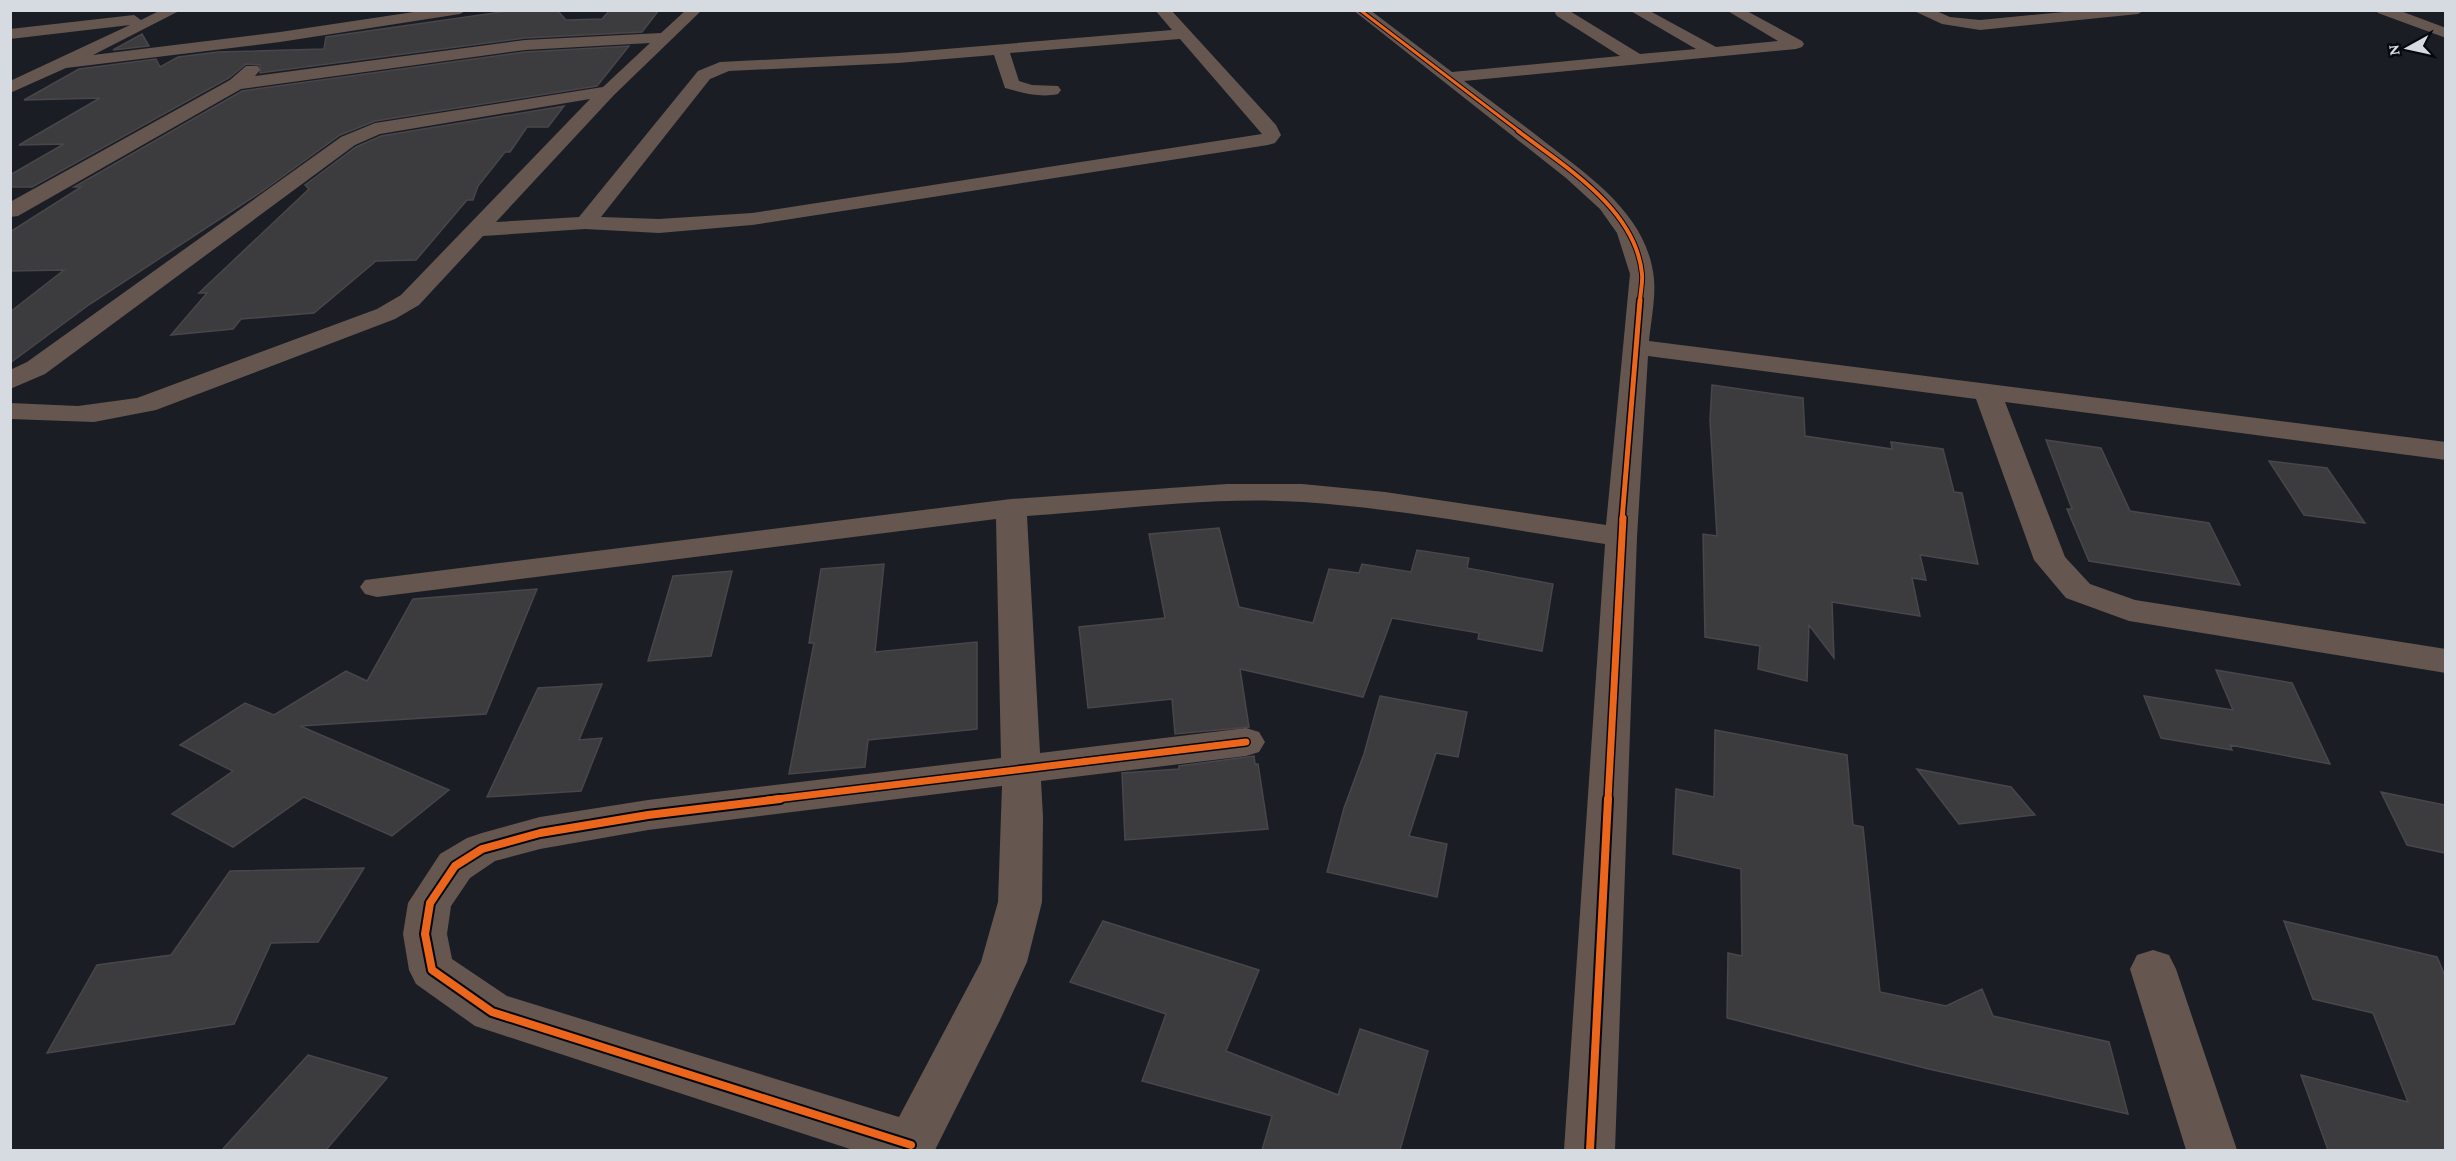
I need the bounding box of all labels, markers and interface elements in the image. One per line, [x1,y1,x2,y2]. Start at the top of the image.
north arrow [2378,18,2438,78]
text: N [2384,43,2403,57]

